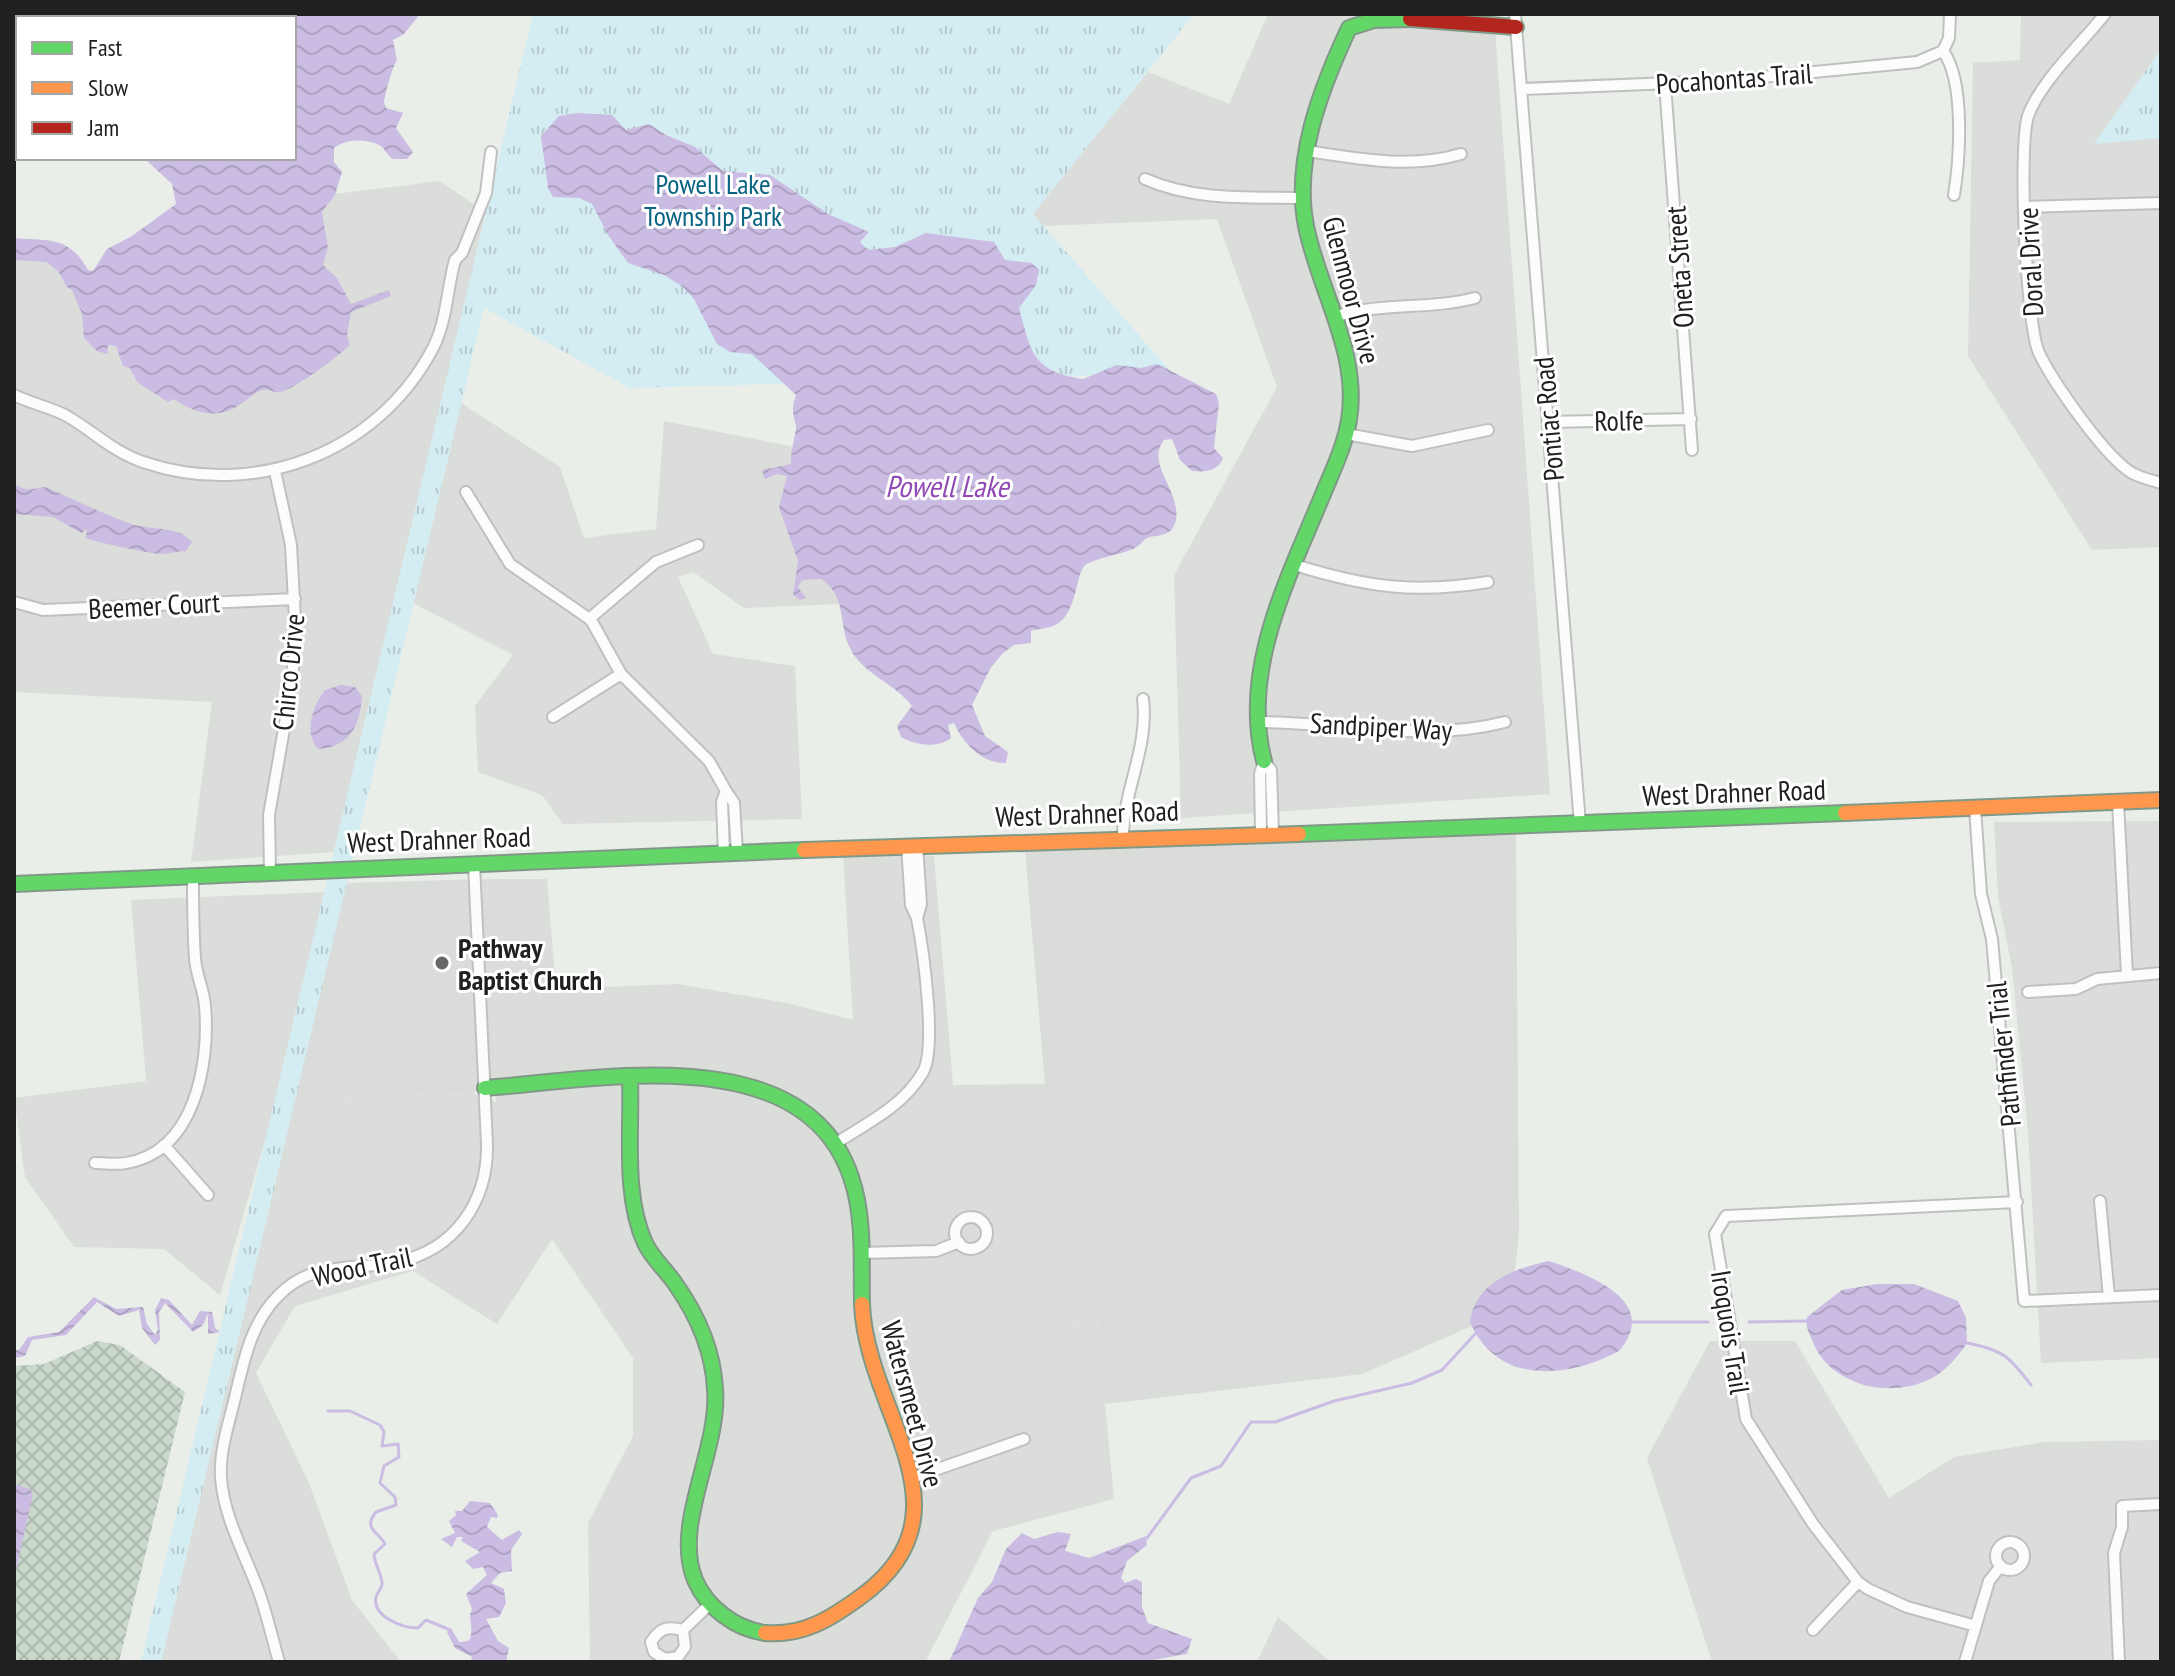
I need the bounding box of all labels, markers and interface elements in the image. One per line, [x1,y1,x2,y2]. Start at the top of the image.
legend [16,16,296,160]
text: Fast [88,32,123,63]
street label: Pocahontas Trail [1654,54,1814,102]
text: Slow [88,72,129,103]
text: Jam [87,112,119,143]
park label: Powell Lake Township Park [644,165,782,234]
street label: Oneta Street [1656,205,1702,329]
street label: Doral Drive [2009,207,2051,317]
street label: Glenmoor Drive [1315,212,1389,368]
street label: Pontiac Road [1524,355,1572,483]
street label: Rolfe [1594,401,1644,439]
water label: Powell Lake [885,466,1010,505]
street label: Beemer Court [87,583,221,627]
street label: Chirco Drive [263,612,313,732]
street label: Sandpiper Way [1309,704,1454,748]
street label: West Drahner Road [1642,770,1826,814]
street label: West Drahner Road [995,791,1179,835]
street label: West Drahner Road [347,817,531,861]
place label: Pathway Baptist Church [458,929,602,998]
marker: Pathway Baptist Church [433,954,451,972]
street label: Pathfinder Trial [1977,979,2029,1128]
street label: Wood Trail [309,1237,416,1295]
street label: Iroquois Trail [1703,1267,1759,1397]
street label: Watersmeet Drive [873,1317,953,1491]

